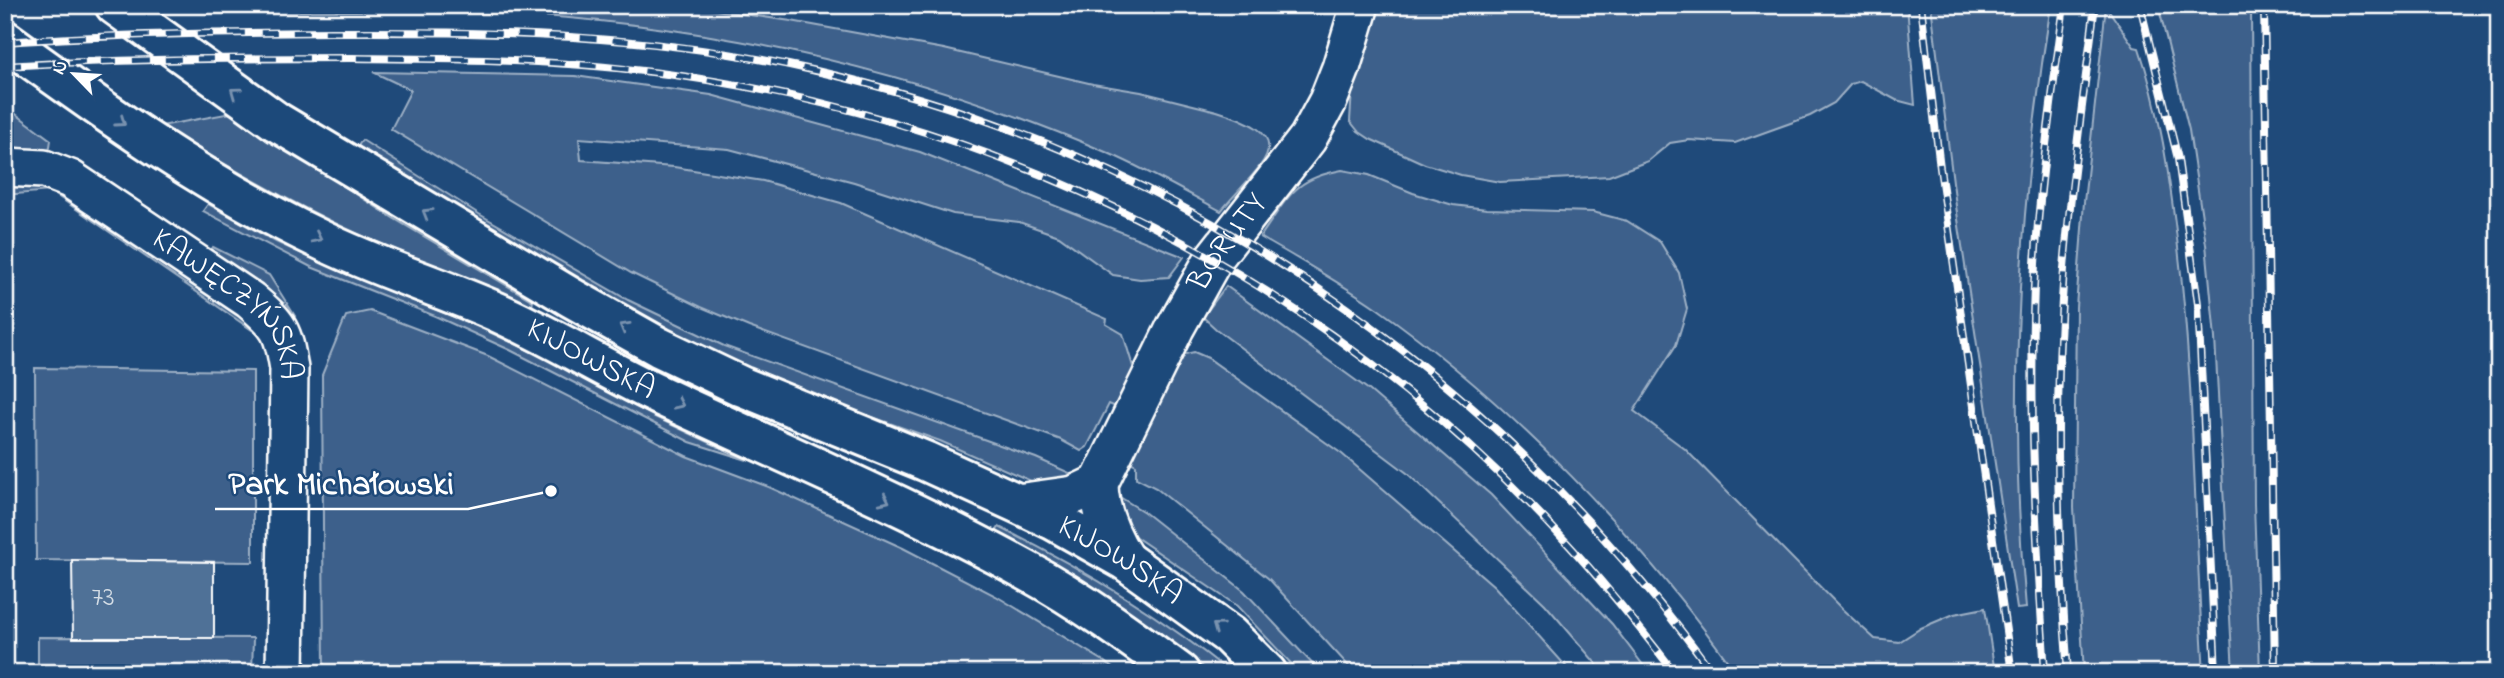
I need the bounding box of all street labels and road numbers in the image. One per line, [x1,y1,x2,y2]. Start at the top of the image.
street label: BORUTY [1176,183,1280,301]
street label: KAWĘCZYŃSKA [142,217,313,380]
street label: KIJOWSKA [518,306,663,413]
street label: KIJOWSKA [1049,504,1192,618]

